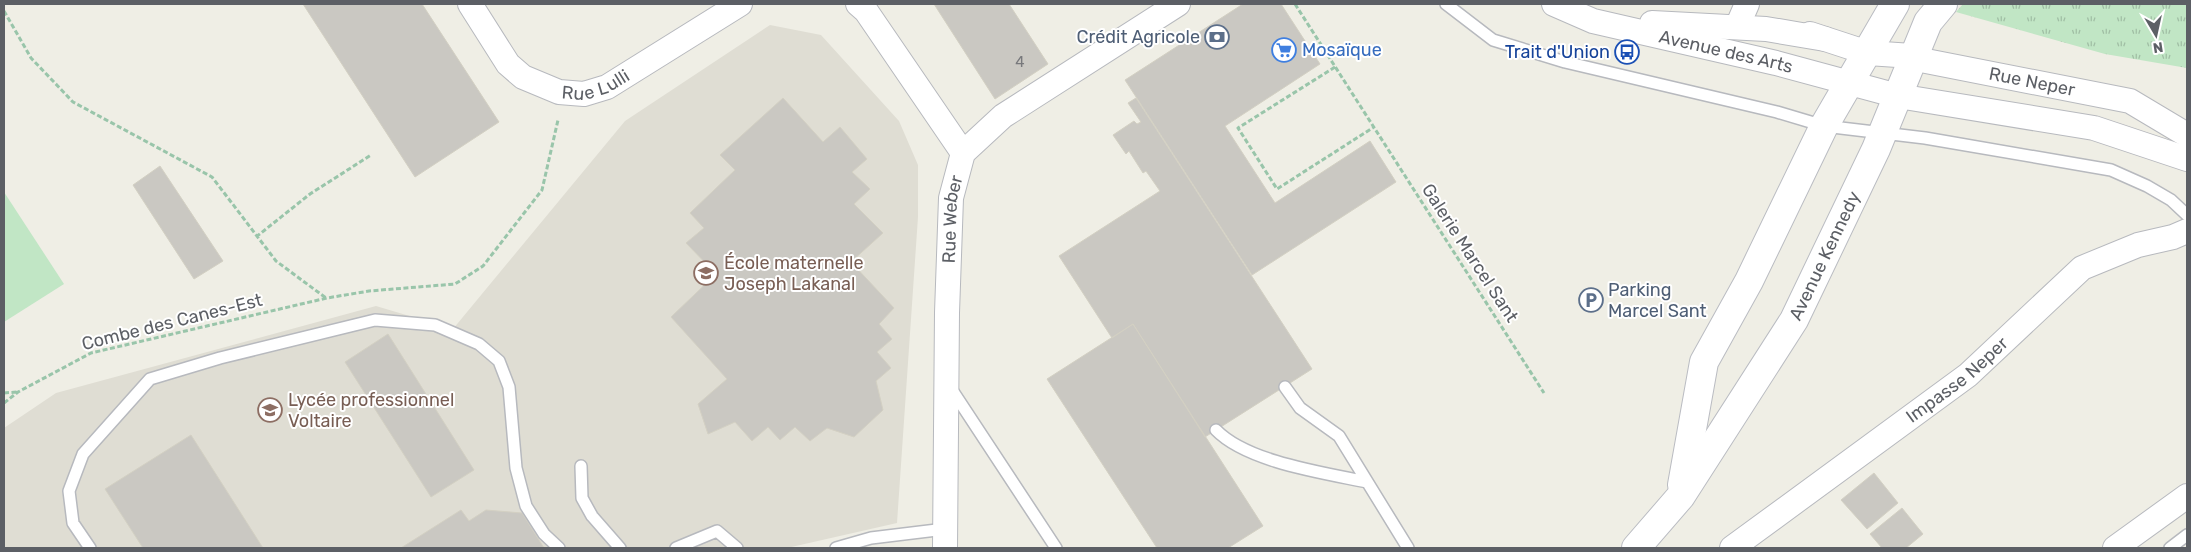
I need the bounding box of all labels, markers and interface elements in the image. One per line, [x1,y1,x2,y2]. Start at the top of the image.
north arrow [2131,10,2181,60]
bank icon: Crédit Agricole [1204,24,1230,50]
place label: Crédit Agricole [1077,26,1200,48]
street label: Avenue des Arts [1657,26,1795,78]
supermarket icon: Mosaïque [1271,37,1297,63]
text: N [2152,38,2164,57]
place label: Mosaïque [1302,39,1382,61]
bus stop icon: Trait d'Union [1614,39,1640,65]
place label: Trait d'Union [1505,41,1610,63]
house number: 4 [1015,53,1025,71]
street label: Rue Neper [1987,63,2077,101]
street label: Rue Lulli [561,65,634,105]
street label: Rue Weber [938,173,968,264]
street label: Galerie Marcel Sant [1417,180,1523,326]
street label: Avenue Kennedy [1784,188,1865,324]
place label: École maternelle Joseph Lakanal [724,252,864,295]
school or university icon: École maternelle Joseph Lakanal [693,260,719,286]
place label: Parking Marcel Sant [1608,279,1707,322]
parking icon: Parking Marcel Sant [1578,287,1604,313]
street label: Combe des Canes-Est [79,289,265,355]
street label: Impasse Neper [1902,332,2013,428]
place label: Lycée professionnel Voltaire [288,389,454,432]
school or university icon: Lycée professionnel Voltaire [257,397,283,423]

